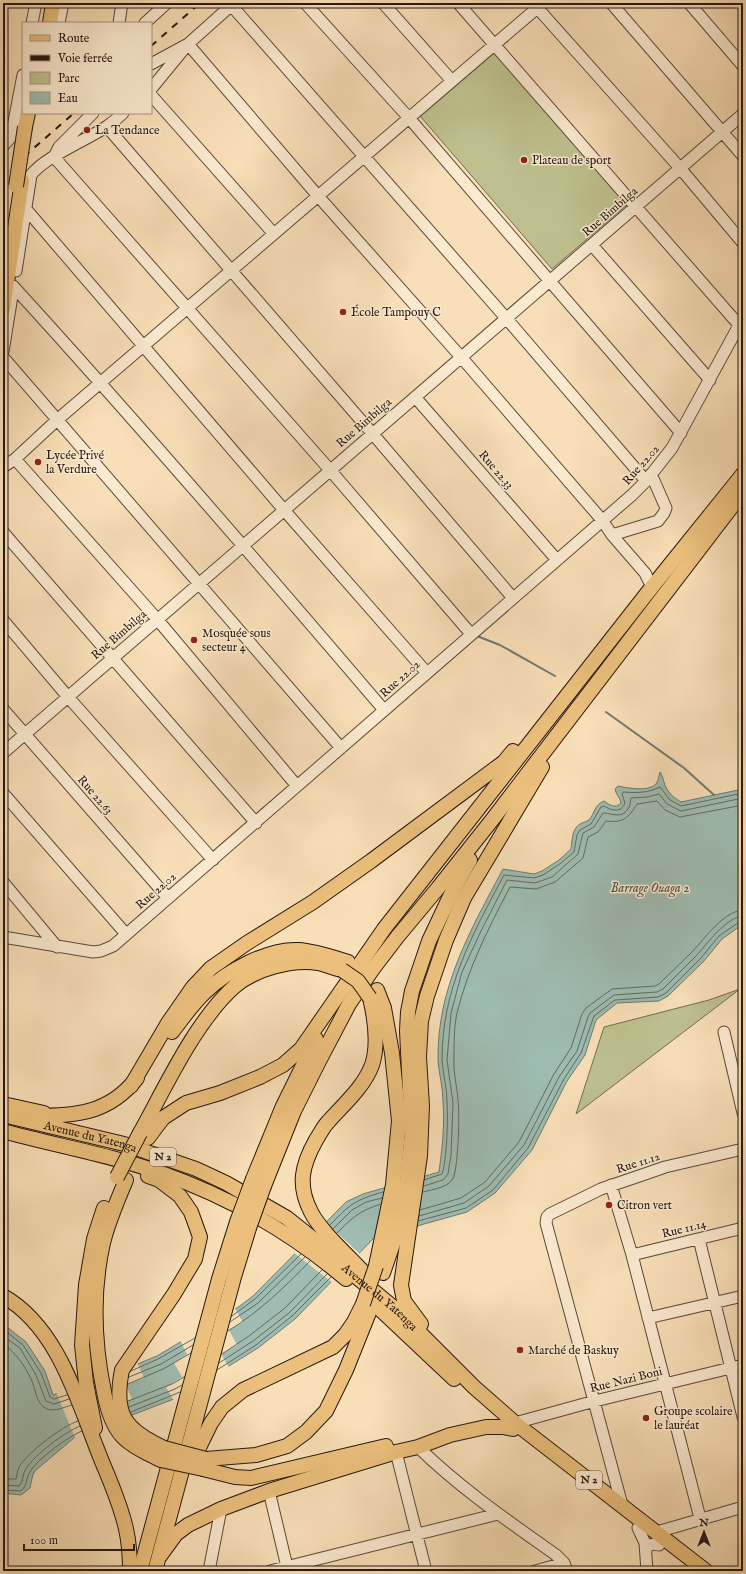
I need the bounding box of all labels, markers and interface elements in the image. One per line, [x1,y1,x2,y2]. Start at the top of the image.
legend [22,22,152,114]
text: Route [58,31,90,46]
text: Voie ferrée [57,51,113,66]
text: Parc [58,71,80,86]
text: Eau [58,91,78,106]
place label: La Tendance [95,123,160,138]
marker: La Tendance [82,125,92,135]
place label: Plateau de sport [532,153,611,169]
marker: Plateau de sport [519,155,529,165]
street label: Rue Bimbilga [579,183,641,240]
place label: École Tampouy C [351,304,441,321]
marker: École Tampouy C [338,307,348,317]
street label: Rue Bimbilga [333,394,395,451]
street label: Rue 22.02 [619,441,663,488]
place label: Lycée Privé la Verdure [46,448,105,477]
street label: Rue 22.33 [475,448,517,492]
marker: Lycée Privé la Verdure [33,457,43,467]
street label: Rue Bimbilga [88,606,150,663]
place label: Mosquée sous secteur 4 [202,626,271,655]
marker: Mosquée sous secteur 4 [189,635,199,645]
street label: Rue 22.02 [377,657,423,701]
street label: Rue 22.63 [74,772,116,818]
street label: Rue 22.02 [133,869,180,913]
water label: Barrage Ouaga 2 [610,880,690,898]
street label: Avenue du Yatenga [41,1117,140,1156]
road number: N 2 [150,1148,176,1166]
street label: Rue 11.12 [614,1149,662,1177]
place label: Citron vert [617,1198,672,1213]
marker: Citron vert [604,1200,614,1210]
street label: Rue 11.14 [660,1216,708,1242]
street label: Avenue du Yatenga [338,1260,421,1334]
place label: Marché de Baskuy [528,1343,619,1358]
marker: Marché de Baskuy [515,1345,525,1355]
street label: Rue Nazi Boni [588,1364,664,1396]
place label: Groupe scolaire le lauréat [654,1404,733,1433]
marker: Groupe scolaire le lauréat [641,1413,651,1423]
road number: N 2 [576,1471,602,1489]
north arrow [684,1512,724,1552]
text: N [698,1516,709,1530]
scale bar [24,1526,134,1552]
text: 100 m [30,1533,58,1548]

